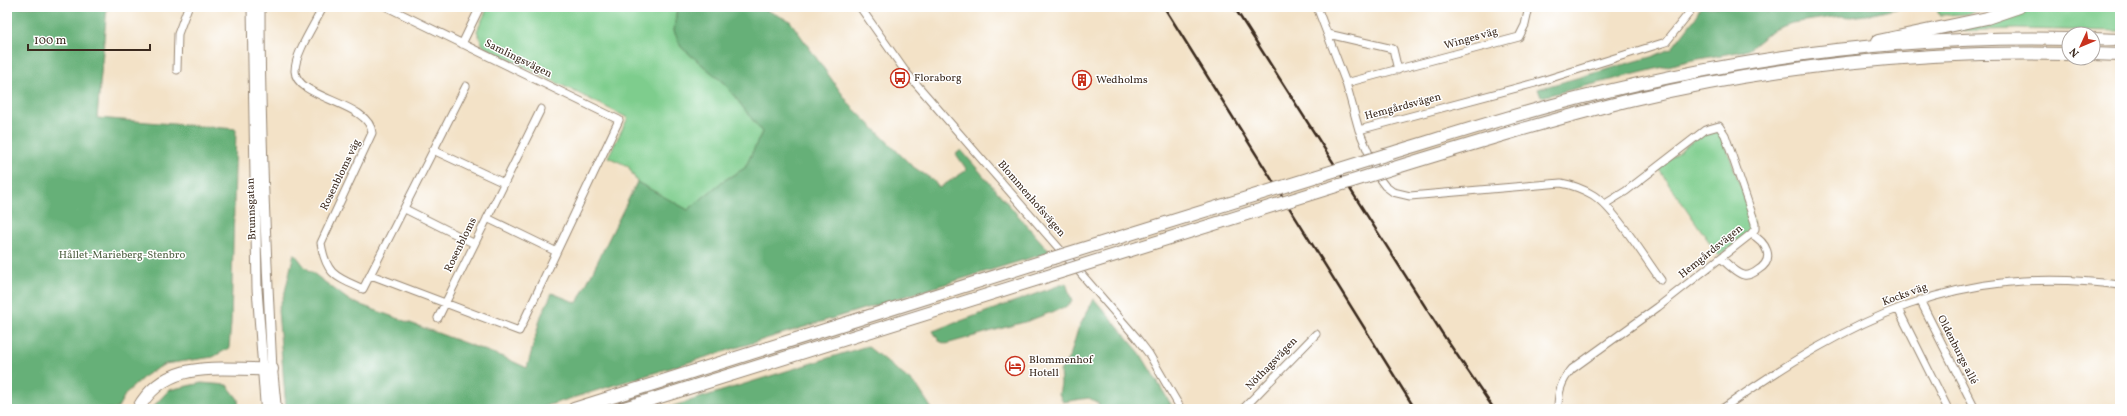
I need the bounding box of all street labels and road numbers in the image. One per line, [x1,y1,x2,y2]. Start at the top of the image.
street label: Winges väg [1443,24,1500,54]
street label: Samlingsvägen [482,36,555,82]
street label: Hemgårdsvägen [1363,90,1443,124]
street label: Rosenbloms väg [317,136,365,213]
street label: Blommenhofsvägen [994,158,1069,241]
street label: Brunnsgatan [243,177,261,240]
street label: Rosenbloms [441,215,481,275]
street label: Hemgårdsvägen [1676,221,1746,282]
street label: Kocks väg [1880,280,1930,310]
street label: Oldenburgs allé [1933,313,1981,387]
street label: Nöthagsvägen [1243,334,1302,394]

